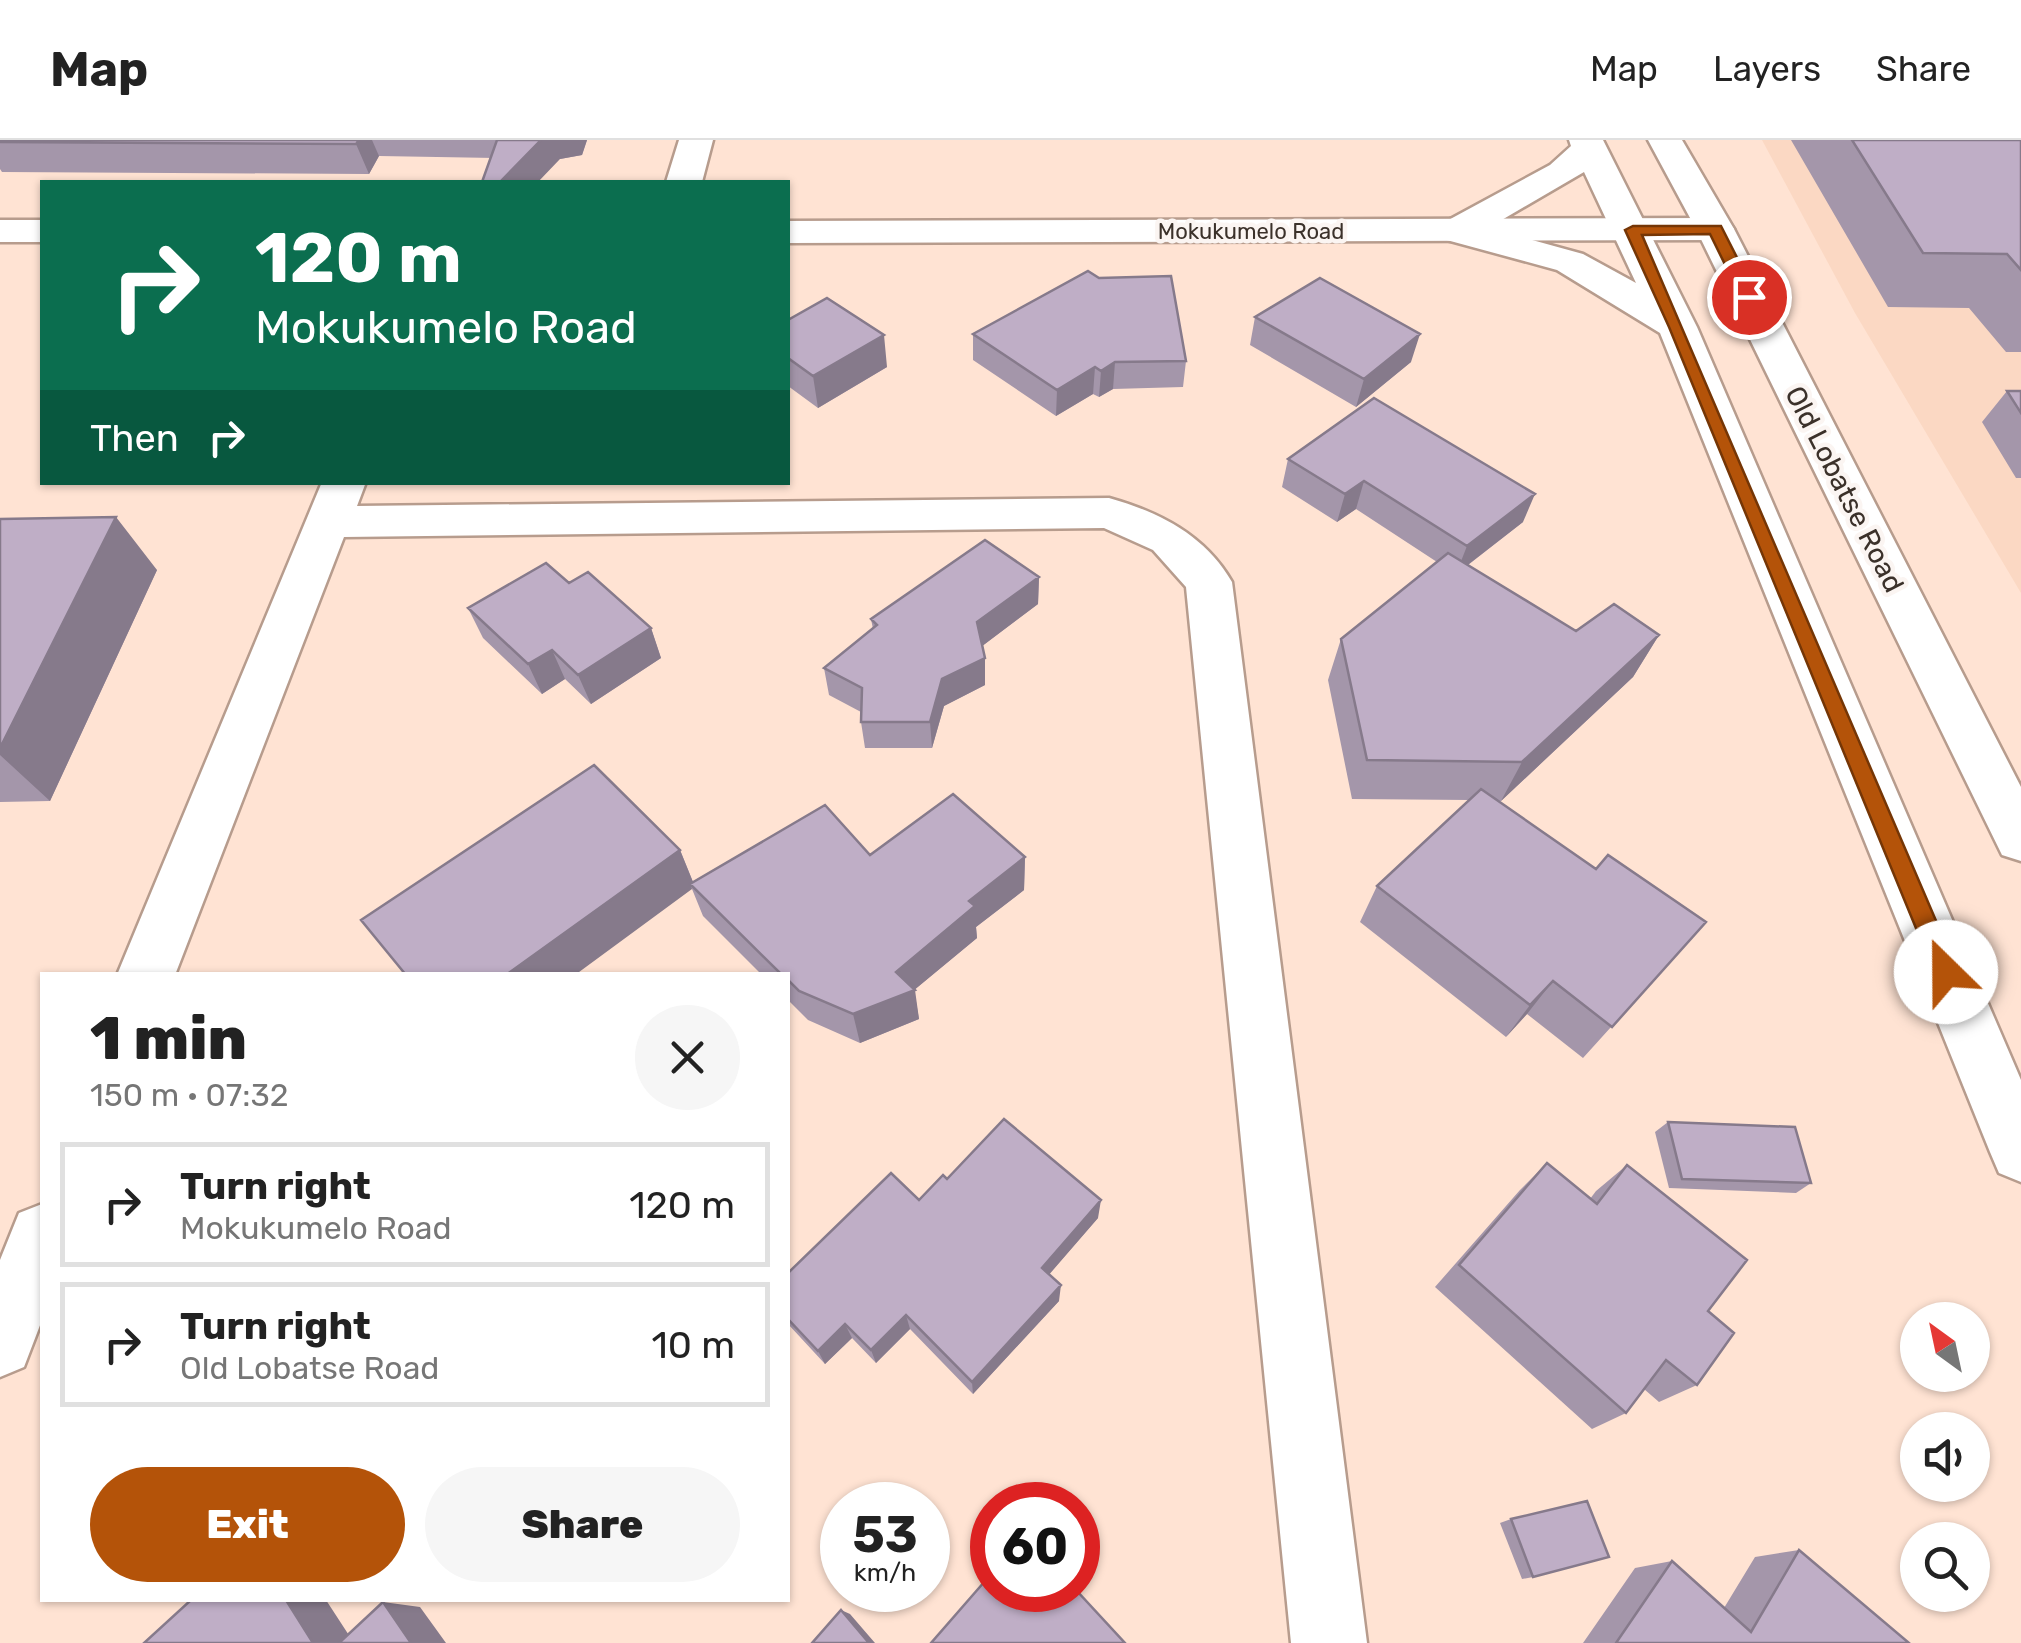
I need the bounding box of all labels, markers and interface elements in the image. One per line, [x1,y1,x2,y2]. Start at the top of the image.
text: Map [50,41,148,98]
text: Map [1590,48,1658,90]
text: Layers [1713,48,1821,90]
text: Share [1876,48,1971,90]
text: 120 m [255,217,462,300]
street label: Mokukumelo Road [1158,218,1344,245]
icon: right [90,220,220,350]
pin [1707,255,1792,340]
icon: arrive [1722,270,1777,325]
text: Mokukumelo Road [255,301,637,354]
street label: Old Lobatse Road [1778,381,1911,598]
icon: right [199,410,254,465]
text: Then [90,415,179,461]
position arrow [1894,920,1998,1024]
text: 1 min [90,1003,247,1074]
button: close [635,1005,740,1110]
text: 150 m · 07:32 [90,1076,289,1114]
text: Turn right [180,1163,371,1209]
icon: right [95,1177,150,1232]
text: 120 m [629,1182,735,1228]
text: Mokukumelo Road [180,1209,451,1247]
north arrow [1900,1302,1990,1392]
map controls [1900,1302,1990,1612]
text: Turn right [180,1303,371,1349]
icon: right [95,1317,150,1372]
text: 10 m [652,1322,735,1368]
text: Old Lobatse Road [180,1349,439,1387]
button: sound [1900,1412,1990,1502]
button: Exit [90,1467,405,1582]
button: Share [425,1467,740,1582]
speed limit sign: 60 [970,1482,1100,1612]
text: 53 [852,1505,918,1565]
button: search [1900,1522,1990,1612]
text: km/h [854,1558,916,1587]

